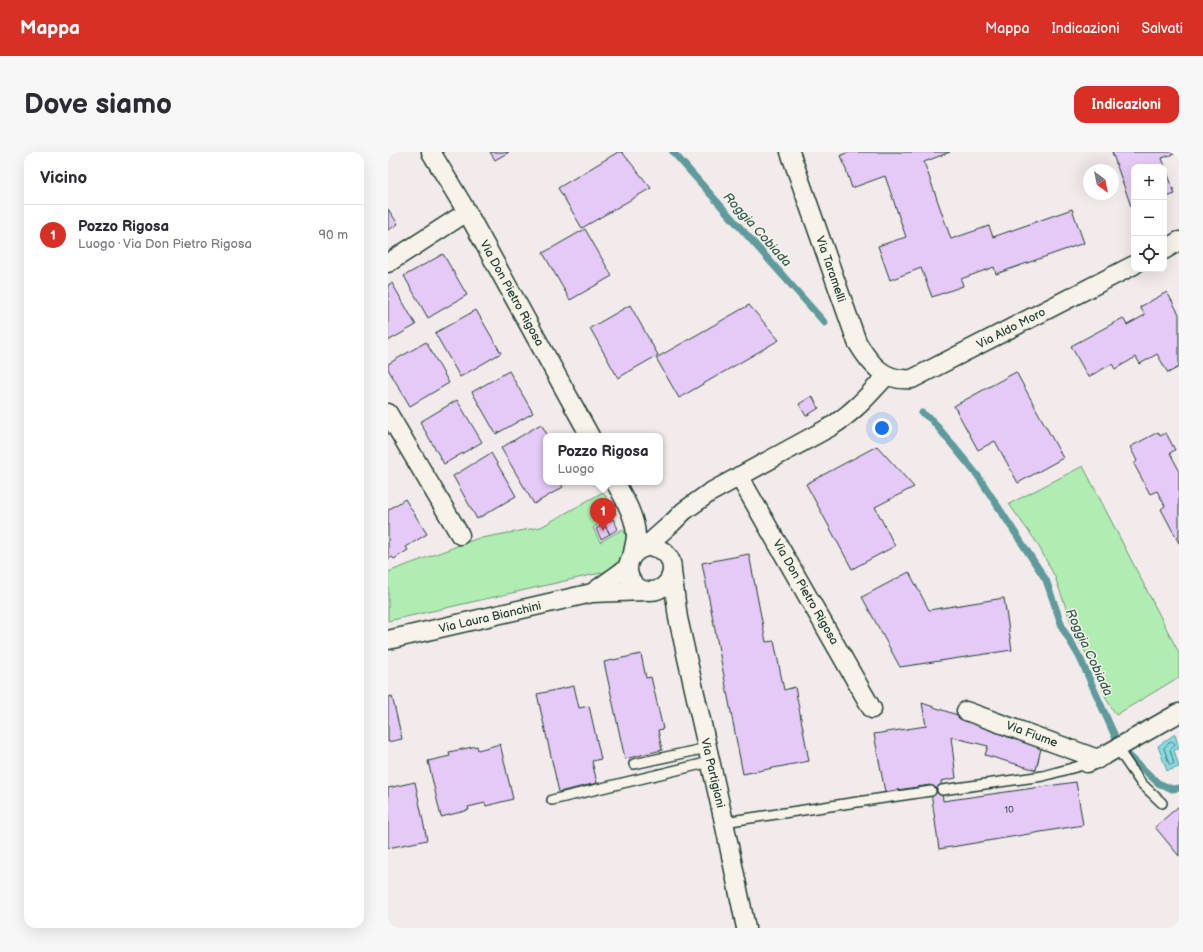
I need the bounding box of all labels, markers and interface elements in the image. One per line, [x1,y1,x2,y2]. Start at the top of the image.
text: Mappa [20,17,80,40]
text: Mappa [985,20,1029,37]
text: Indicazioni [1051,20,1119,37]
text: Salvati [1141,20,1183,37]
button: Indicazioni [1074,86,1179,123]
text: Dove siamo [24,88,172,121]
north arrow [1083,164,1119,200]
map controls [1131,164,1167,272]
button: + [1131,164,1167,200]
text: Vicino [40,168,87,188]
water label: Roggia Cobiada [720,189,795,270]
button: − [1131,200,1167,236]
text: Pozzo Rigosa [78,217,169,236]
text: 1 [50,227,56,243]
text: 90 m [319,227,348,243]
street label: Via Taramelli [812,234,849,304]
text: Luogo · Via Don Pietro Rigosa [78,236,252,252]
button: locate [1131,236,1167,272]
street label: Via Don Pietro Rigosa [476,238,547,349]
street label: Via Aldo Moro [974,305,1048,352]
your location [872,418,892,438]
popup [543,433,663,485]
text: Pozzo Rigosa [557,442,649,461]
text: Luogo [557,461,595,477]
pin: 1 [590,498,616,531]
street label: Via Don Pietro Rigosa [769,537,842,648]
street label: Via Laura Bianchini [438,598,543,637]
water label: Roggia Cobiada [1062,606,1116,699]
street label: Via Fiume [1004,718,1060,751]
street label: Via Partigiani [697,737,728,810]
house number: 10 [1004,804,1014,816]

